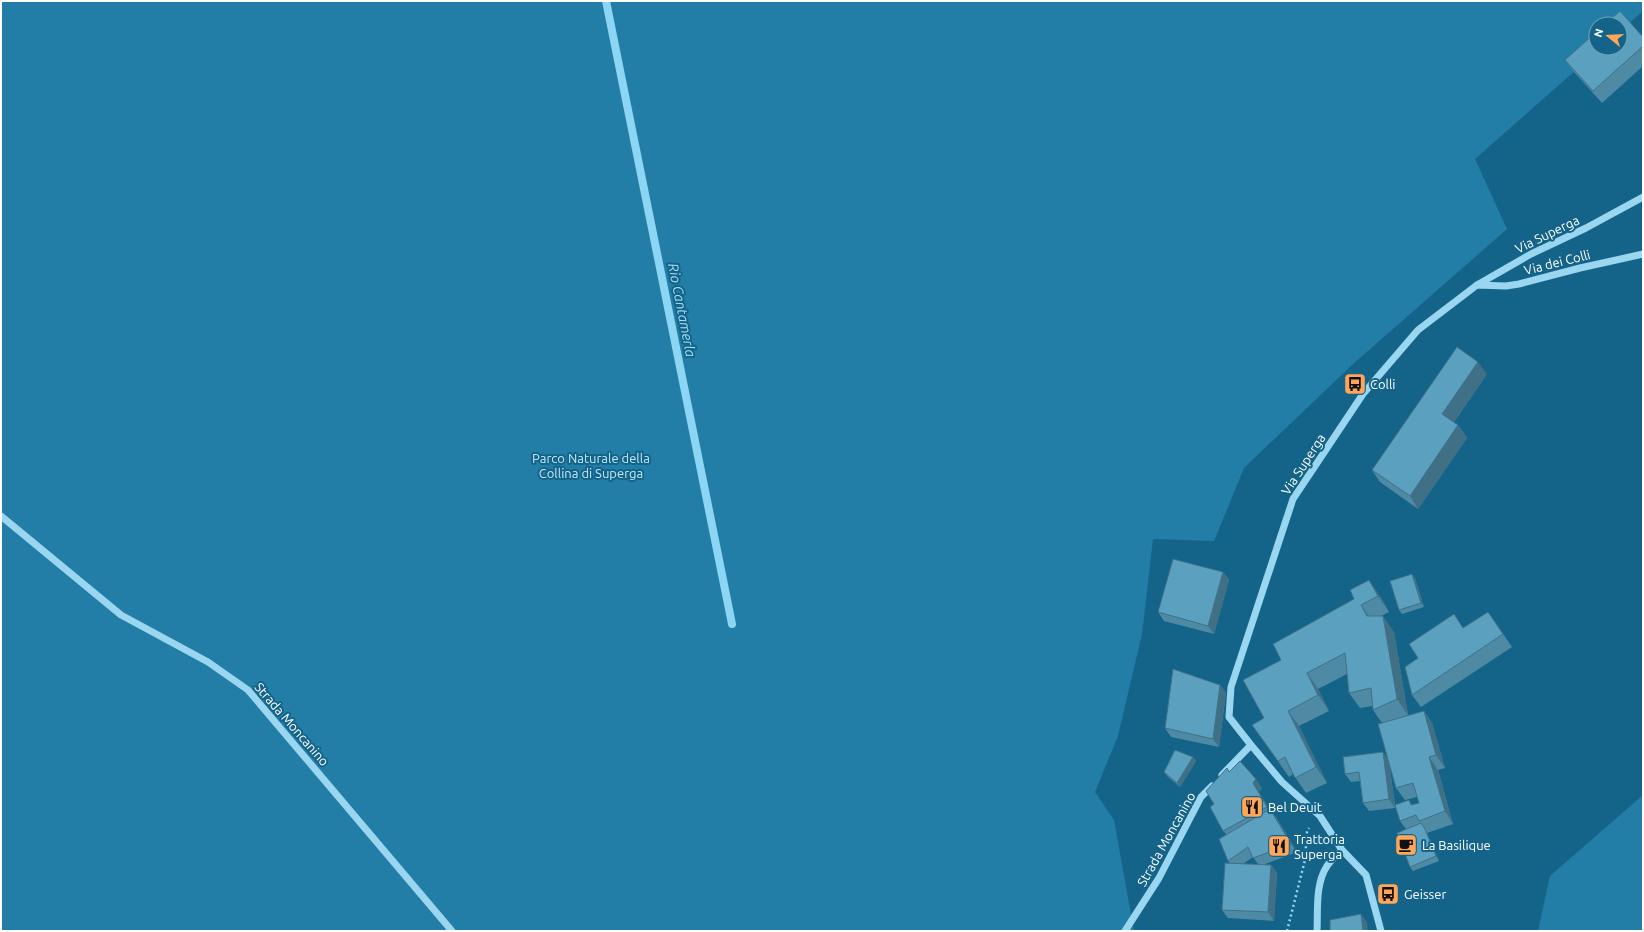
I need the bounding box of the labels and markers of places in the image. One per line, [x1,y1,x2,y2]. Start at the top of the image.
bus stop icon: Colli [1342,371,1368,397]
place label: Colli [1370,377,1396,391]
restaurant icon: Bel Deuit [1239,794,1265,820]
place label: Bel Deuit [1268,800,1322,814]
place label: Trattoria Superga [1294,832,1345,861]
cafe icon: La Basilique [1393,832,1419,858]
restaurant icon: Trattoria Superga [1266,833,1292,859]
place label: La Basilique [1422,838,1491,852]
bus stop icon: Geisser [1375,881,1401,907]
place label: Geisser [1404,887,1446,901]

